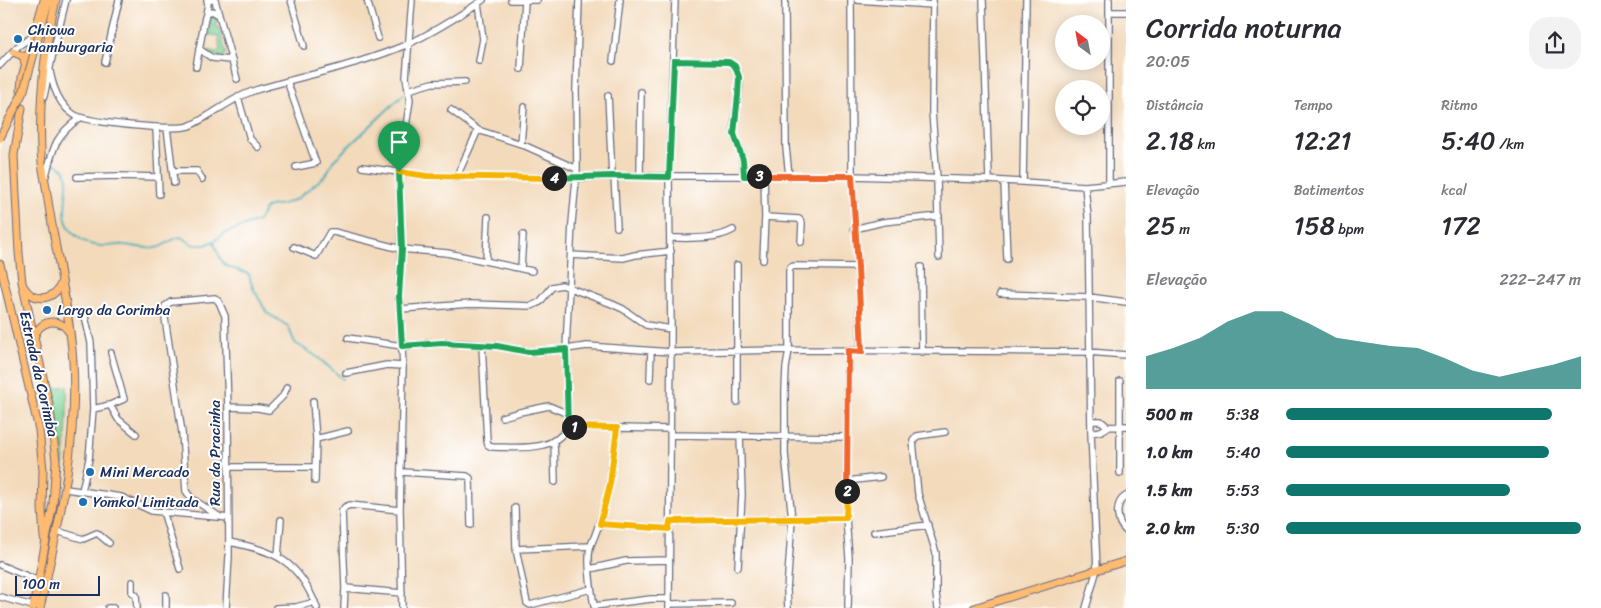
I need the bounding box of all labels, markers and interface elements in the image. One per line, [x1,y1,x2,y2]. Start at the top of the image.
text: Corrida noturna [1146,3,1342,52]
north arrow [1055,15,1110,70]
map controls [1055,15,1110,135]
place label: Chiowa Hamburgaria [28,17,113,60]
button: share [1529,17,1581,69]
marker: Chiowa Hamburgaria [12,33,24,45]
text: 20:05 [1146,47,1190,76]
button: locate [1055,80,1110,135]
text: Distância [1146,93,1203,118]
text: Tempo [1294,93,1333,118]
text: Ritmo [1441,93,1478,118]
text: 2.18 [1146,118,1194,163]
text: 12:21 [1294,118,1352,163]
text: 5:40 [1441,118,1496,163]
pin [378,121,420,172]
icon: arrive [385,128,413,156]
text: km [1194,132,1216,157]
text: /km [1496,132,1524,157]
pin: 3 [746,164,772,188]
text: 3 [756,164,763,189]
pin: 4 [542,166,566,190]
text: 4 [550,166,559,191]
text: Elevação [1146,178,1199,203]
text: Batimentos [1294,178,1364,203]
text: kcal [1441,178,1467,203]
text: 25 [1146,203,1176,248]
text: 158 [1294,203,1335,248]
text: 172 [1441,203,1481,248]
text: m [1176,217,1190,242]
text: bpm [1335,217,1364,242]
text: Elevação [1146,265,1207,294]
text: 222–247 m [1499,265,1581,294]
place label: Largo da Corimba [57,297,171,323]
marker: Largo da Corimba [41,304,53,316]
street label: Estrada da Corimba [12,308,66,440]
street label: Rua da Pracinha [202,400,228,506]
text: 500 m [1146,400,1192,429]
text: 5:38 [1226,400,1259,429]
pin: 1 [562,414,586,440]
text: 1 [571,415,578,440]
text: 1.0 km [1146,438,1193,467]
text: 5:40 [1226,438,1261,467]
place label: Mini Mercado [100,459,190,485]
marker: Mini Mercado [84,466,96,478]
text: 1.5 km [1146,476,1192,505]
text: 5:53 [1226,476,1259,505]
pin: 2 [834,478,860,504]
text: 2 [843,479,852,504]
place label: Yomkol Limitada [93,489,199,515]
marker: Yomkol Limitada [77,496,89,508]
text: 2.0 km [1146,514,1195,543]
text: 5:30 [1226,514,1260,543]
text: 100 m [22,572,60,597]
scale bar [15,573,100,596]

